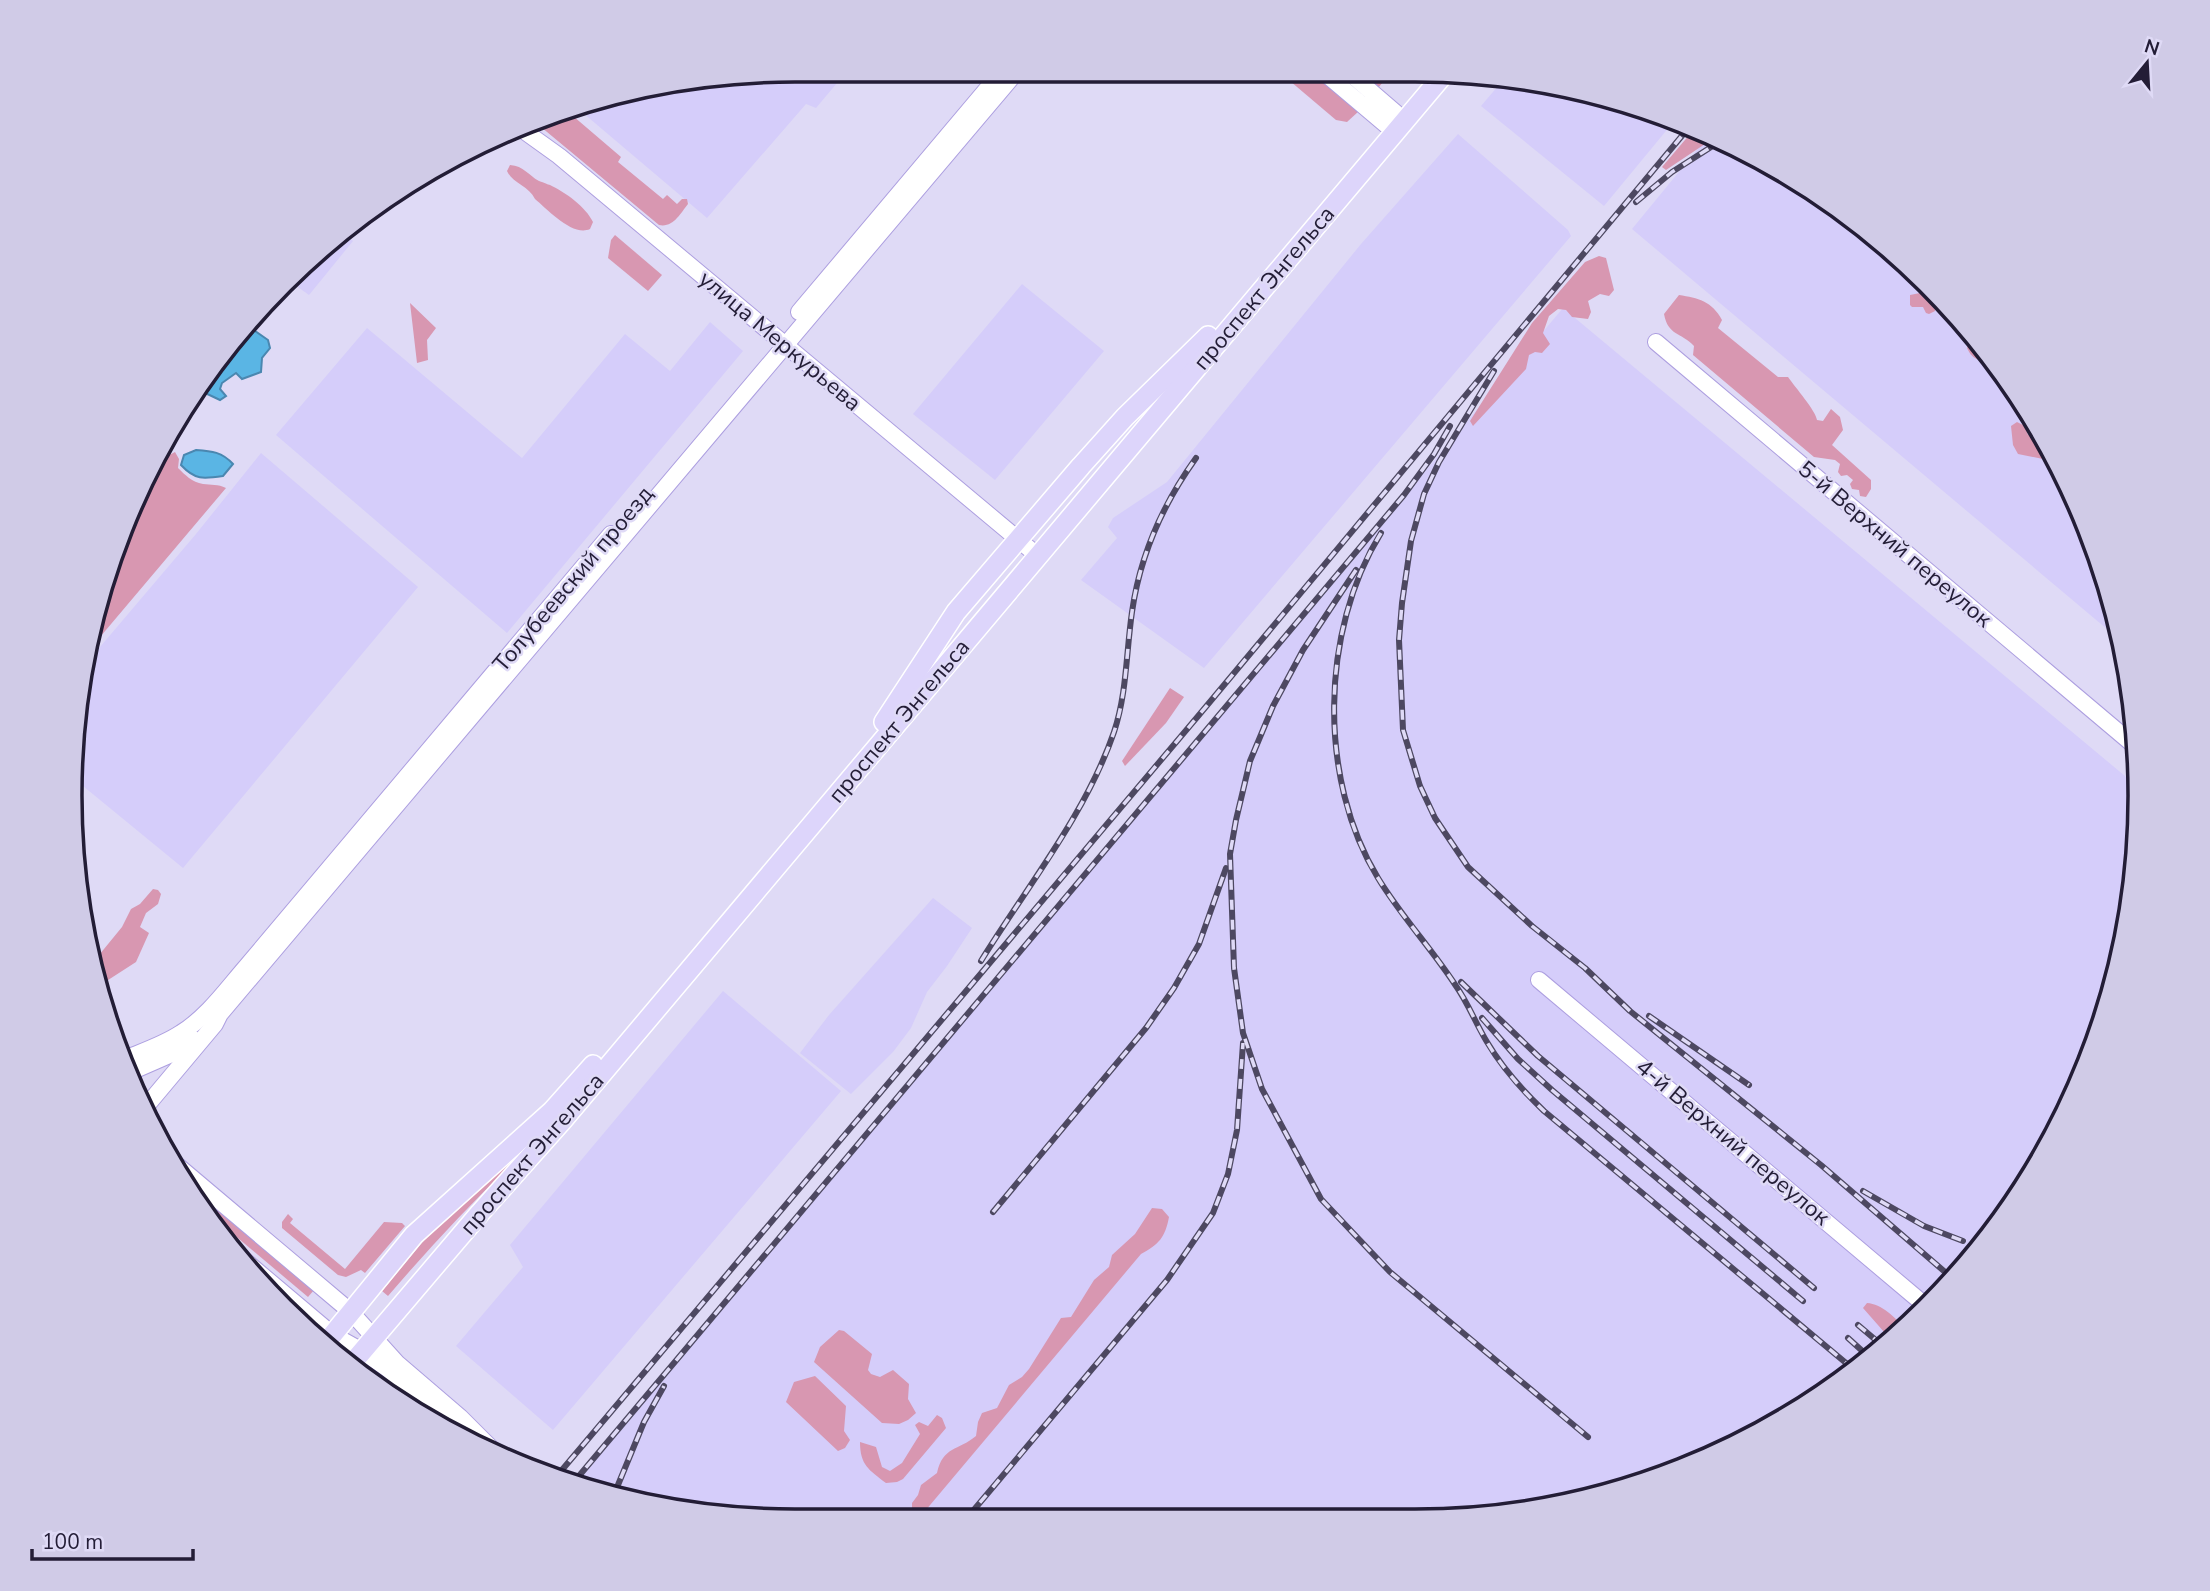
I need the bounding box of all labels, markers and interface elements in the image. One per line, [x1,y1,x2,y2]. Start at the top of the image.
north arrow [2112,28,2182,98]
text: N [2141,33,2163,62]
street label: проспект Энгельса [1186,199,1342,377]
street label: улица Меркурьева [692,264,868,418]
street label: 5-й Верхний переулок [1791,454,1999,635]
street label: Толубеевский проезд [486,479,660,679]
street label: проспект Энгельса [821,632,977,810]
street label: 4-й Верхний переулок [1629,1052,1837,1233]
street label: проспект Энгельса [453,1066,611,1242]
scale bar [32,1518,192,1562]
text: 100 m [42,1528,103,1556]

